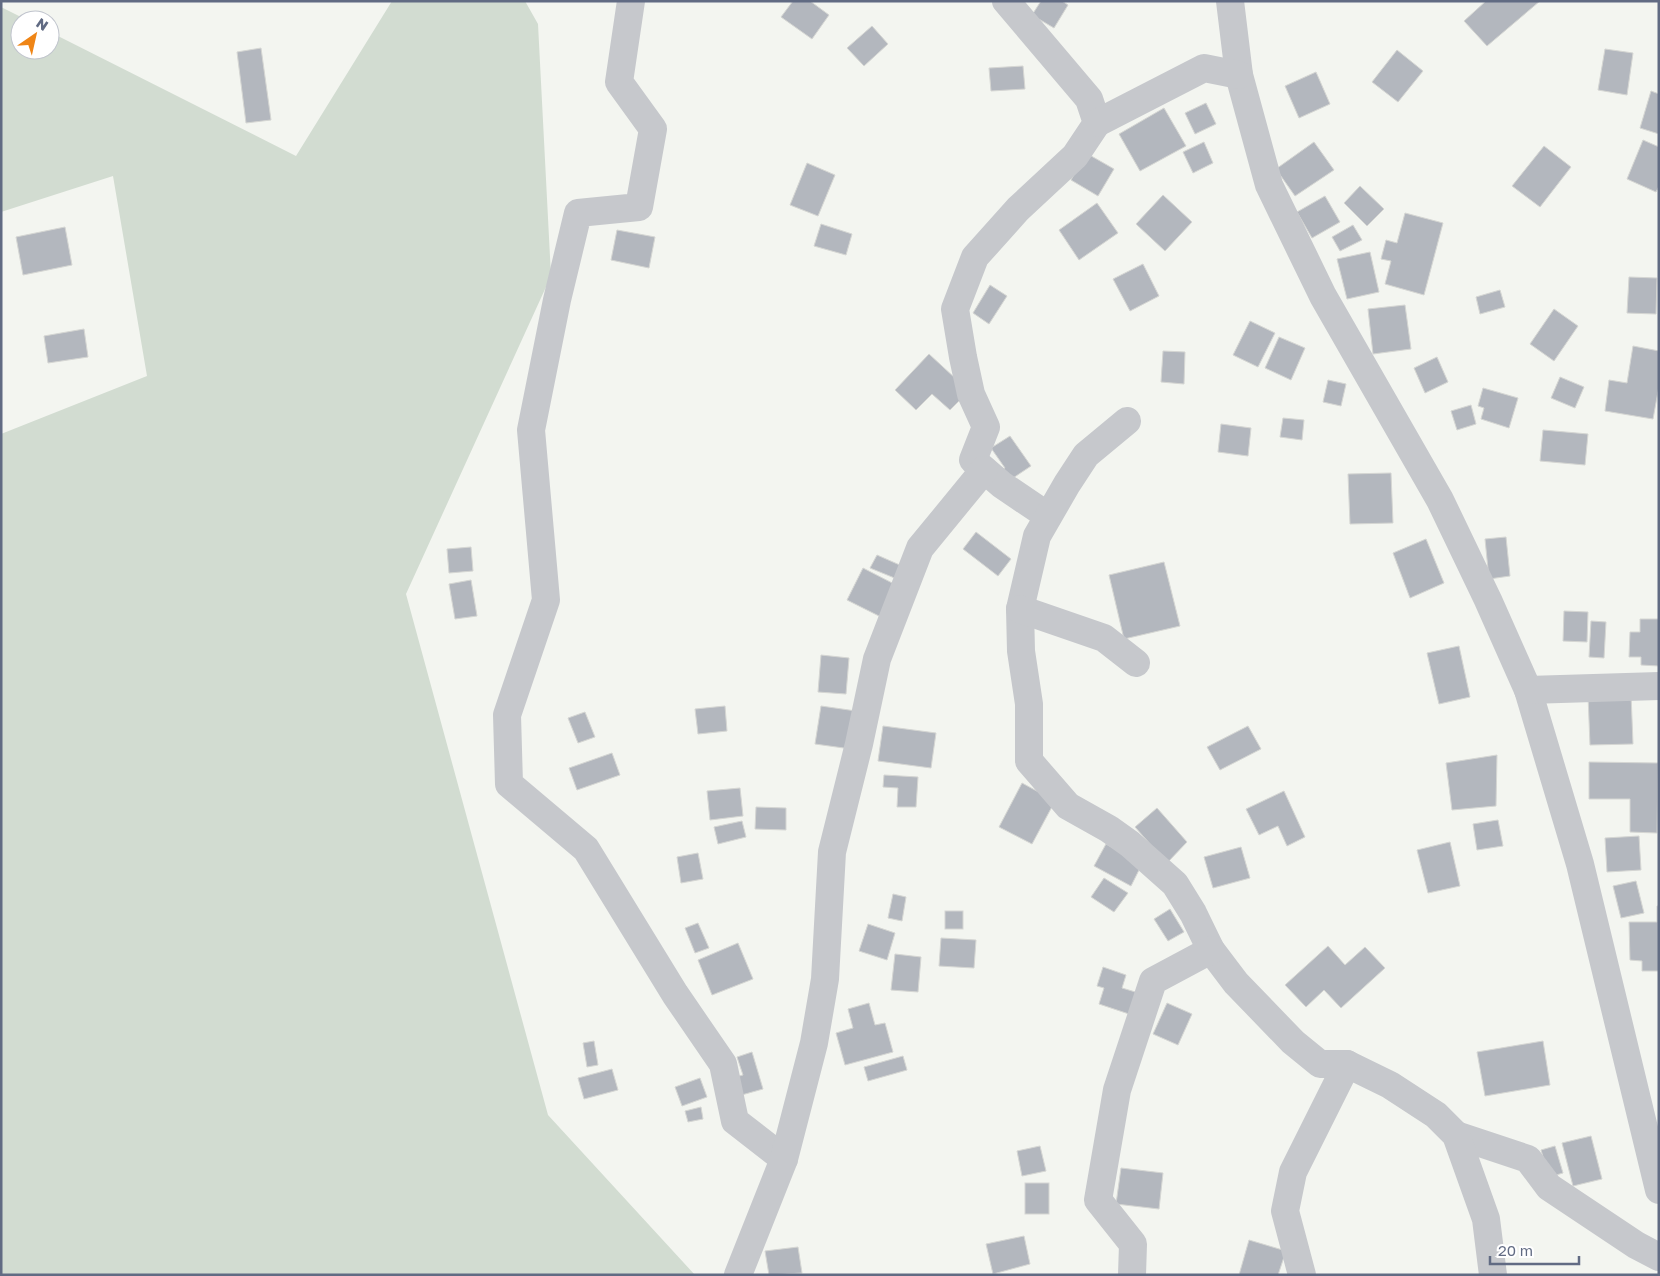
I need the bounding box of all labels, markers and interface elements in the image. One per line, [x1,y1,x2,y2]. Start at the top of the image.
north arrow [10,10,60,60]
text: N [33,14,52,34]
scale bar [1490,1234,1579,1266]
text: 20 m [1498,1241,1533,1259]

